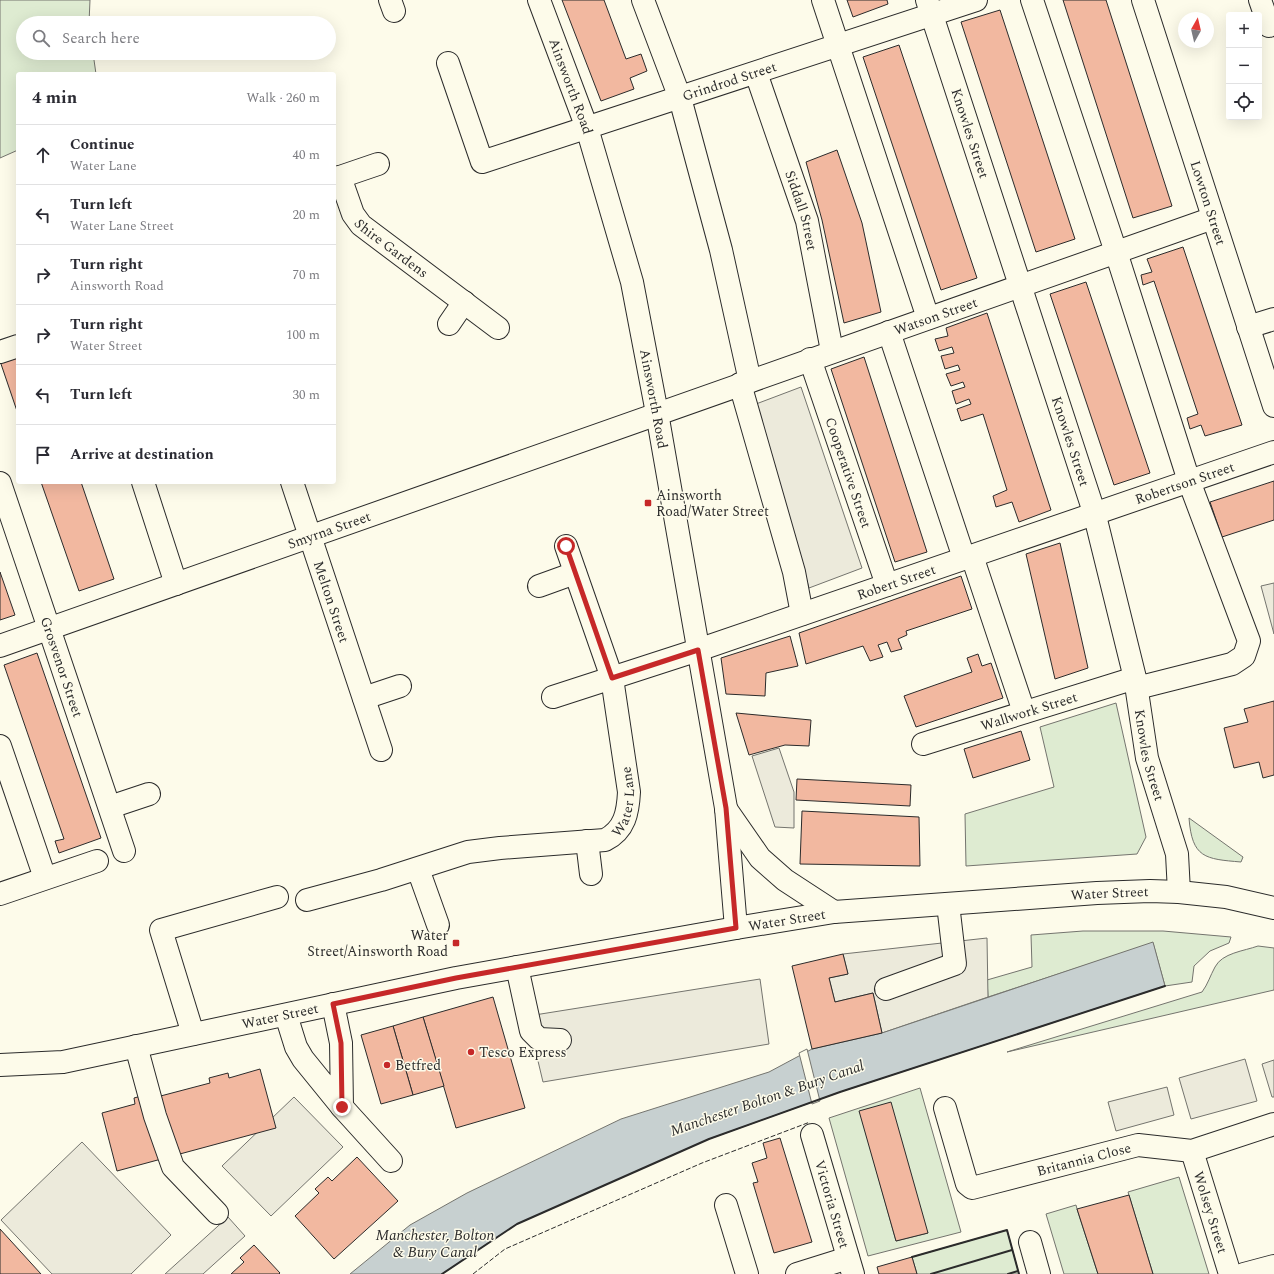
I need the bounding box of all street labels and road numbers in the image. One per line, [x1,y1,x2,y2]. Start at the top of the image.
street label: Ainsworth Road [543,35,598,137]
street label: Grindrod Street [680,56,779,107]
street label: Knowles Street [945,86,994,181]
street label: Lowton Street [1184,158,1231,248]
street label: Siddall Street [779,168,822,252]
street label: Shire Gardens [349,215,433,283]
street label: Watson Street [891,292,980,341]
street label: Ainsworth Road [634,347,673,451]
street label: Knowles Street [1046,394,1095,489]
street label: Cooperative Street [820,415,877,531]
street label: Robertson Street [1132,456,1237,510]
street label: Smyrna Street [285,506,374,555]
street label: Melton Street [308,558,355,646]
street label: Robert Street [854,559,939,606]
street label: Grosvenor Street [35,614,88,720]
street label: Wallwork Street [978,687,1080,736]
street label: Knowles Street [1129,708,1170,804]
street label: Water Lane [606,765,640,842]
street label: Water Street [1070,881,1149,906]
street label: Water Street [747,904,827,937]
street label: Water Street [240,998,320,1035]
street label: Britannia Close [1034,1137,1134,1182]
street label: Victoria Street [809,1158,855,1251]
street label: Wolsey Street [1188,1169,1233,1256]

